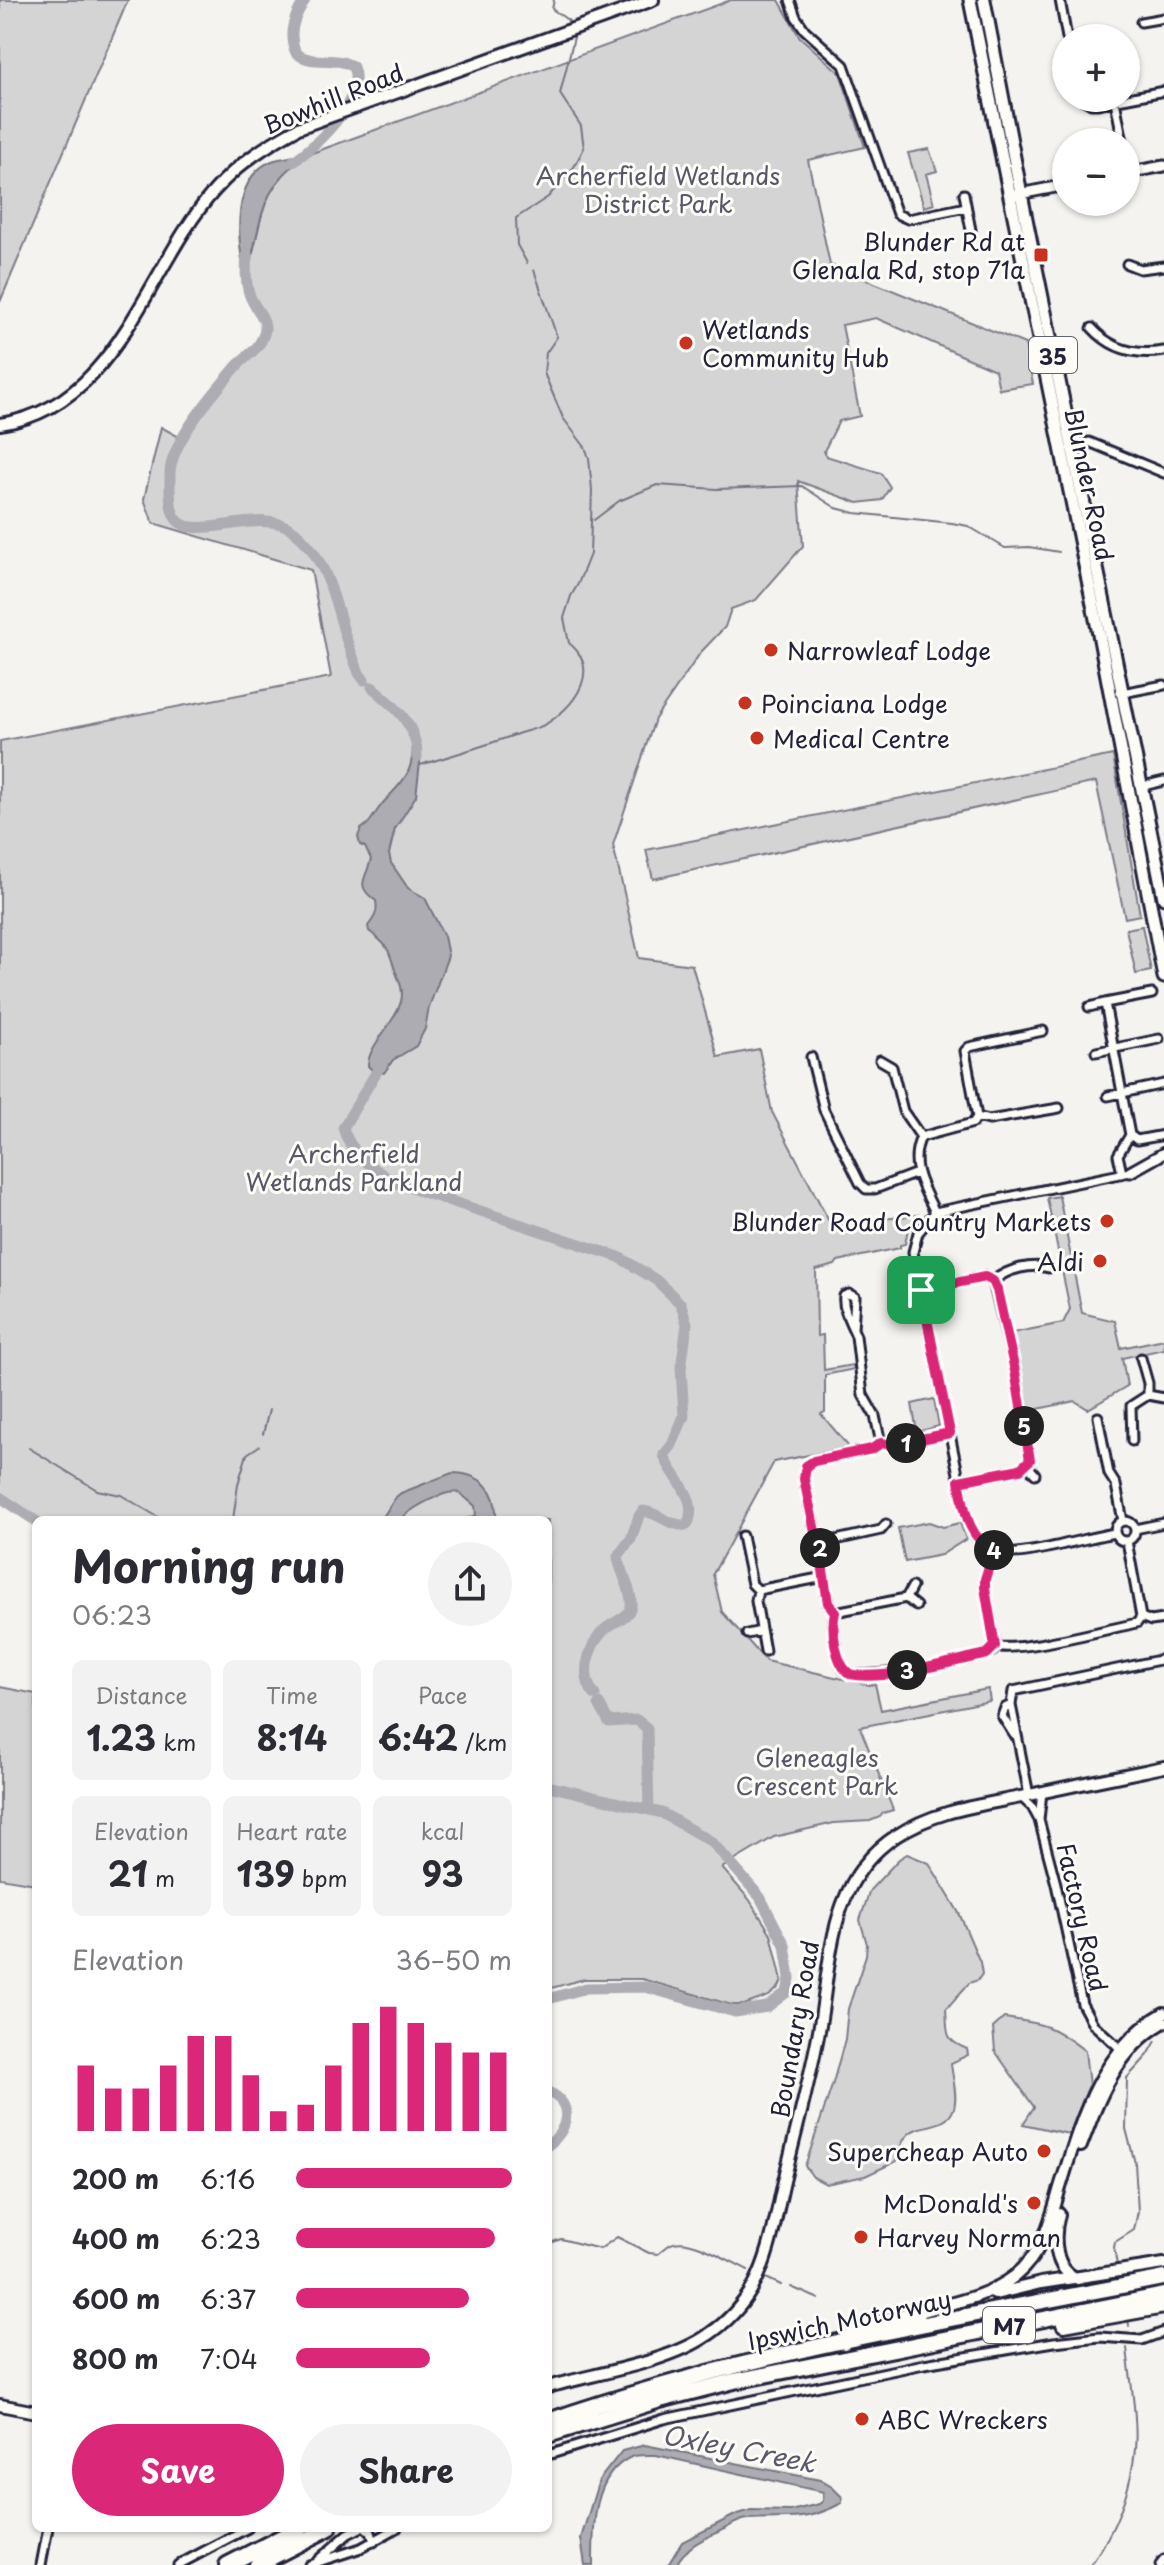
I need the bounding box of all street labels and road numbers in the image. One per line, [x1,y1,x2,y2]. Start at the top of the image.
street label: Bowhill Road [257,54,409,142]
road number: 35 [1029,337,1077,373]
street label: Blunder Road [1056,404,1124,564]
street label: Factory Road [1048,1839,1118,1995]
street label: Boundary Road [761,1937,827,2121]
street label: Ipswich Motorway [744,2280,954,2358]
road number: M7 [983,2307,1035,2343]

